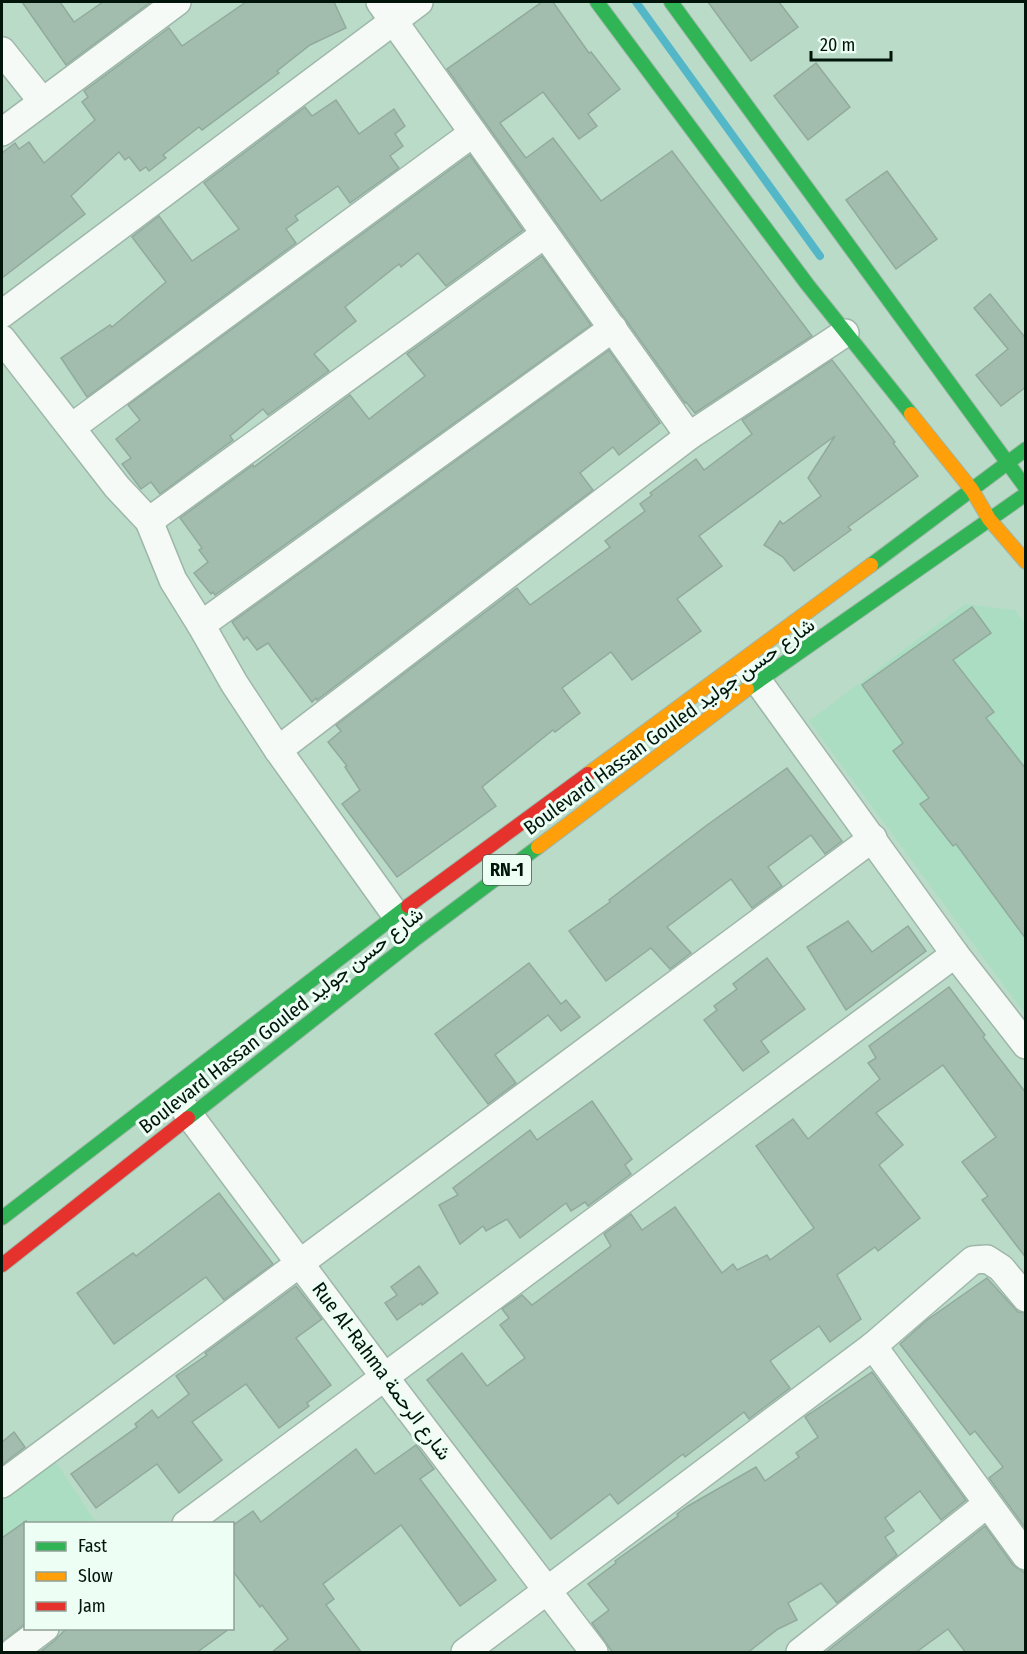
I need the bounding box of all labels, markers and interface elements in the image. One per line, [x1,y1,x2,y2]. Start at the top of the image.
scale bar [811,24,890,62]
text: 20 m [820,34,855,56]
street label: Boulevard Hassan Gouled شارع حسن جوليد [519,612,820,841]
road number: RN-1 [483,855,531,885]
street label: Boulevard Hassan Gouled شارع حسن جوليد [134,902,429,1140]
street label: Rue Al-Rahma شارع الرحمة [306,1277,457,1466]
legend [24,1522,234,1630]
text: Fast [78,1535,107,1557]
text: Slow [78,1565,113,1587]
text: Jam [78,1595,106,1617]

